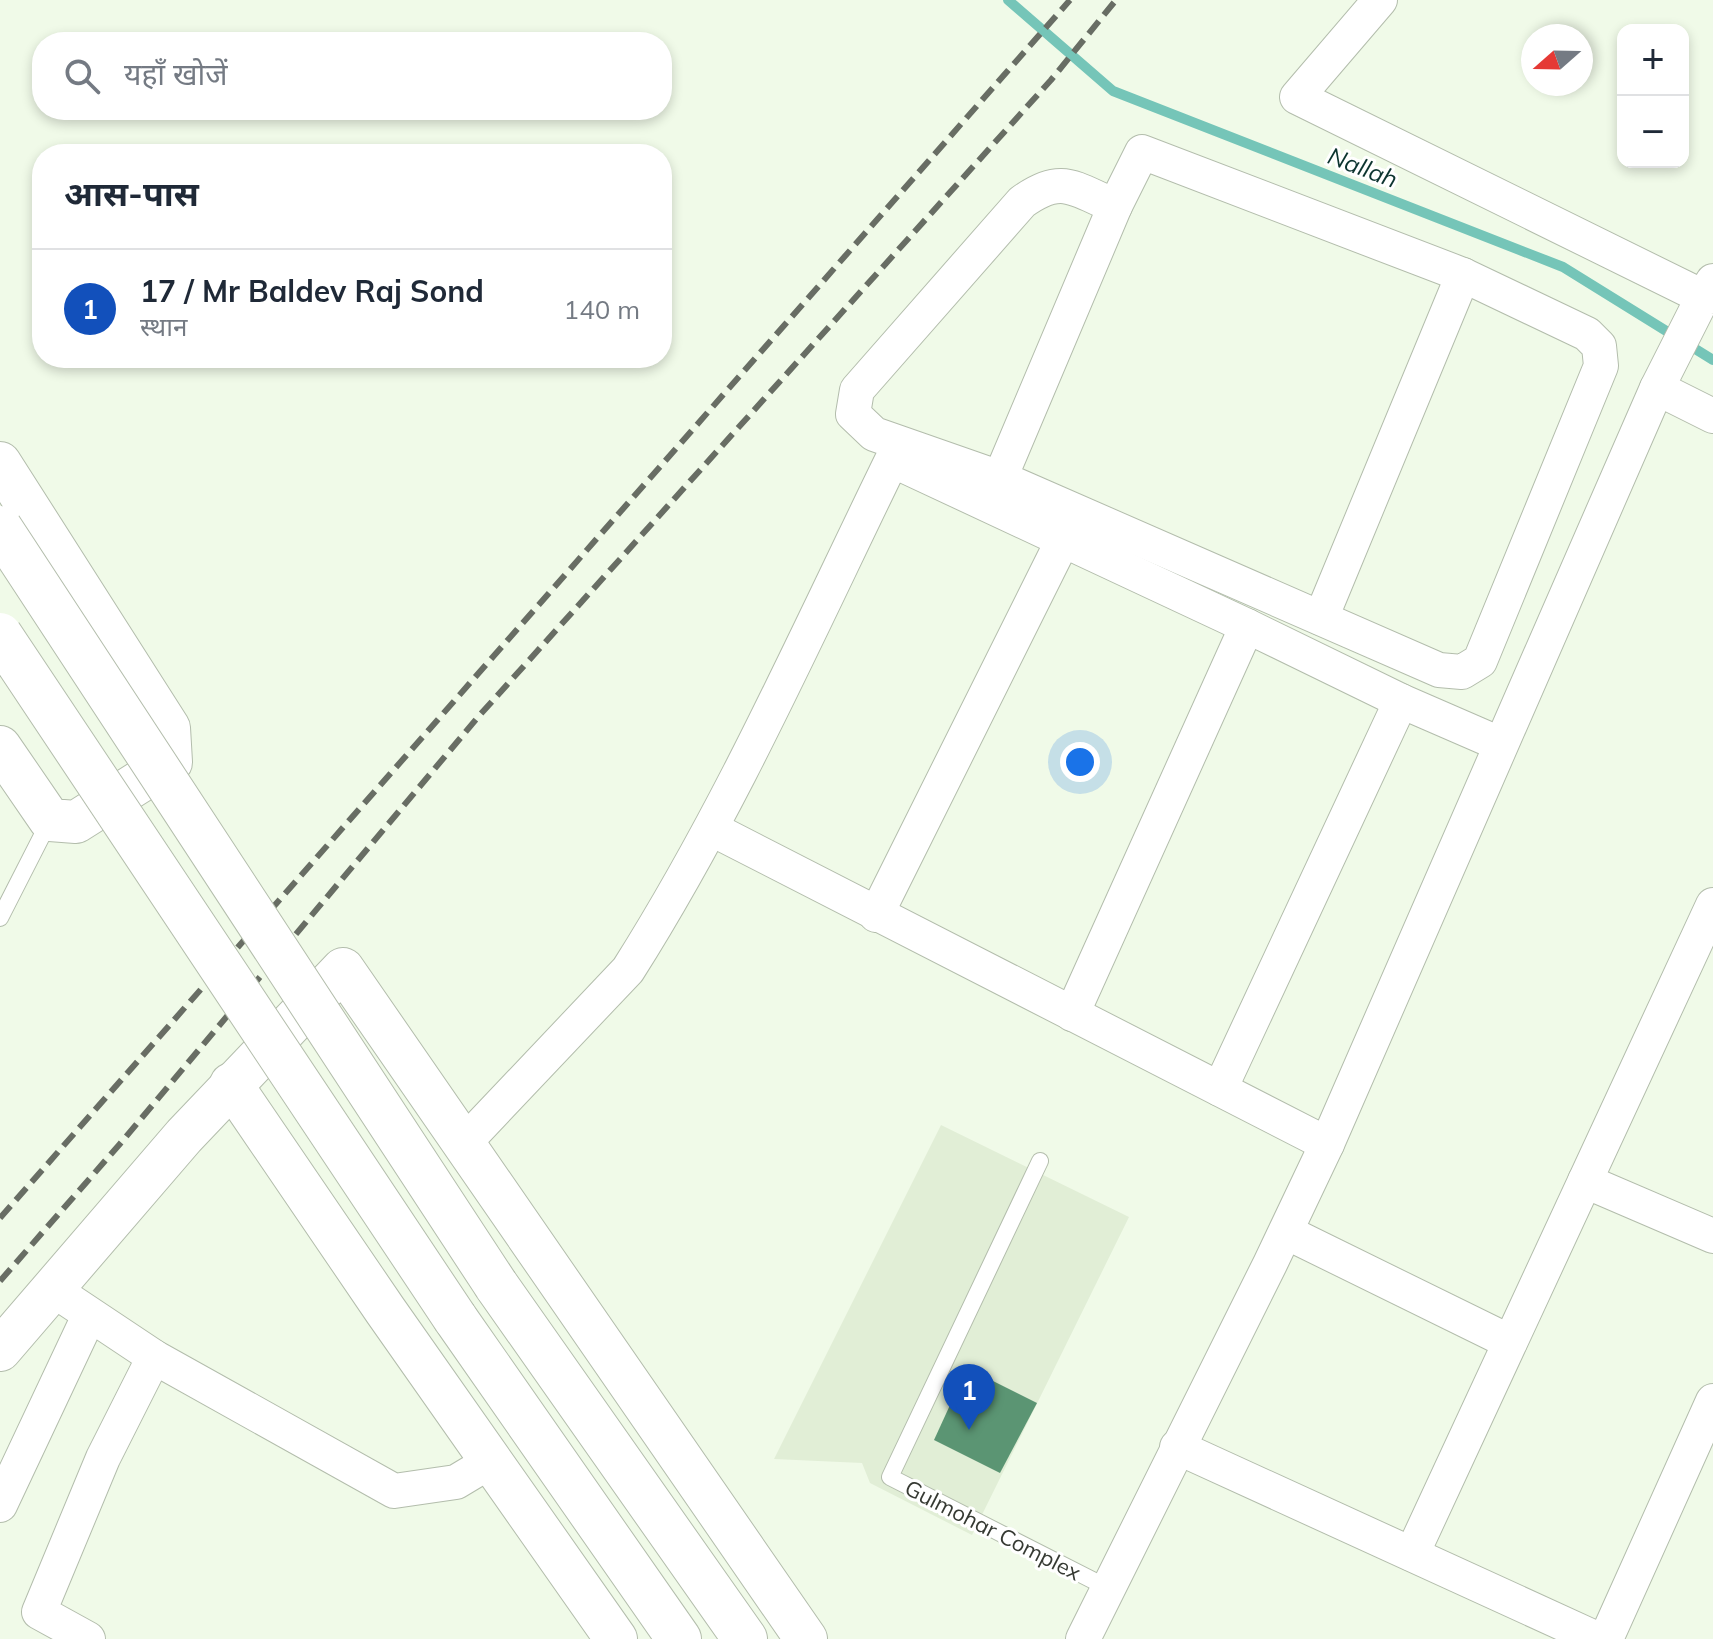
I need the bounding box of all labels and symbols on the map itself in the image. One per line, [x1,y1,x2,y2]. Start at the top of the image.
north arrow [1521,24,1593,96]
water label: Nallah [1324,140,1402,194]
your location [1060,742,1100,782]
pin: 1 [943,1364,995,1430]
street label: Gulmohar Complex [900,1473,1086,1587]

